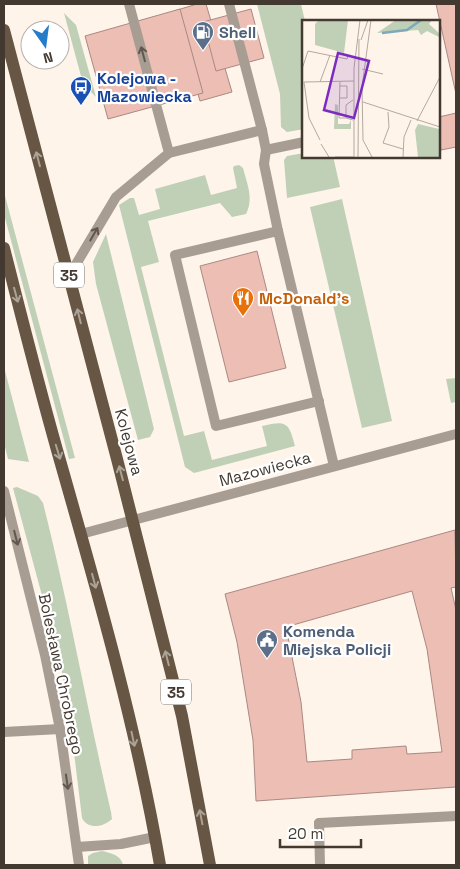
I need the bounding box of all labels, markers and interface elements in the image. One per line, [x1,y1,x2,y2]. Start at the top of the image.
north arrow [20,20,70,70]
fuel station icon: Shell [191,20,215,51]
inset map [302,20,440,158]
place label: Shell [219,22,256,43]
one-way arrow [137,47,147,63]
text: N [41,48,55,67]
place label: Kolejowa - Mazowiecka [97,68,192,107]
bus stop icon: Kolejowa - Mazowiecka [69,75,93,106]
one-way arrow [33,152,43,168]
one-way arrow [89,227,99,242]
road number: 35 [54,262,84,288]
restaurant icon: McDonald's [231,286,255,317]
one-way arrow [12,287,21,303]
place label: McDonald's [259,288,349,309]
one-way arrow [74,309,84,325]
street label: Kolejowa [110,406,148,478]
one-way arrow [53,444,63,460]
street label: Mazowiecka [217,447,313,491]
one-way arrow [116,466,125,482]
one-way arrow [11,529,21,545]
one-way arrow [90,573,99,589]
street label: Bolesława Chrobrego [34,591,88,757]
place label: Komenda Miejska Policji [283,621,391,660]
public building icon: Komenda Miejska Policji [255,628,279,659]
one-way arrow [162,651,172,667]
road number: 35 [161,680,191,704]
one-way arrow [129,731,138,747]
one-way arrow [63,774,73,790]
one-way arrow [196,810,205,826]
scale bar [280,816,361,848]
text: 20 m [288,824,323,843]

